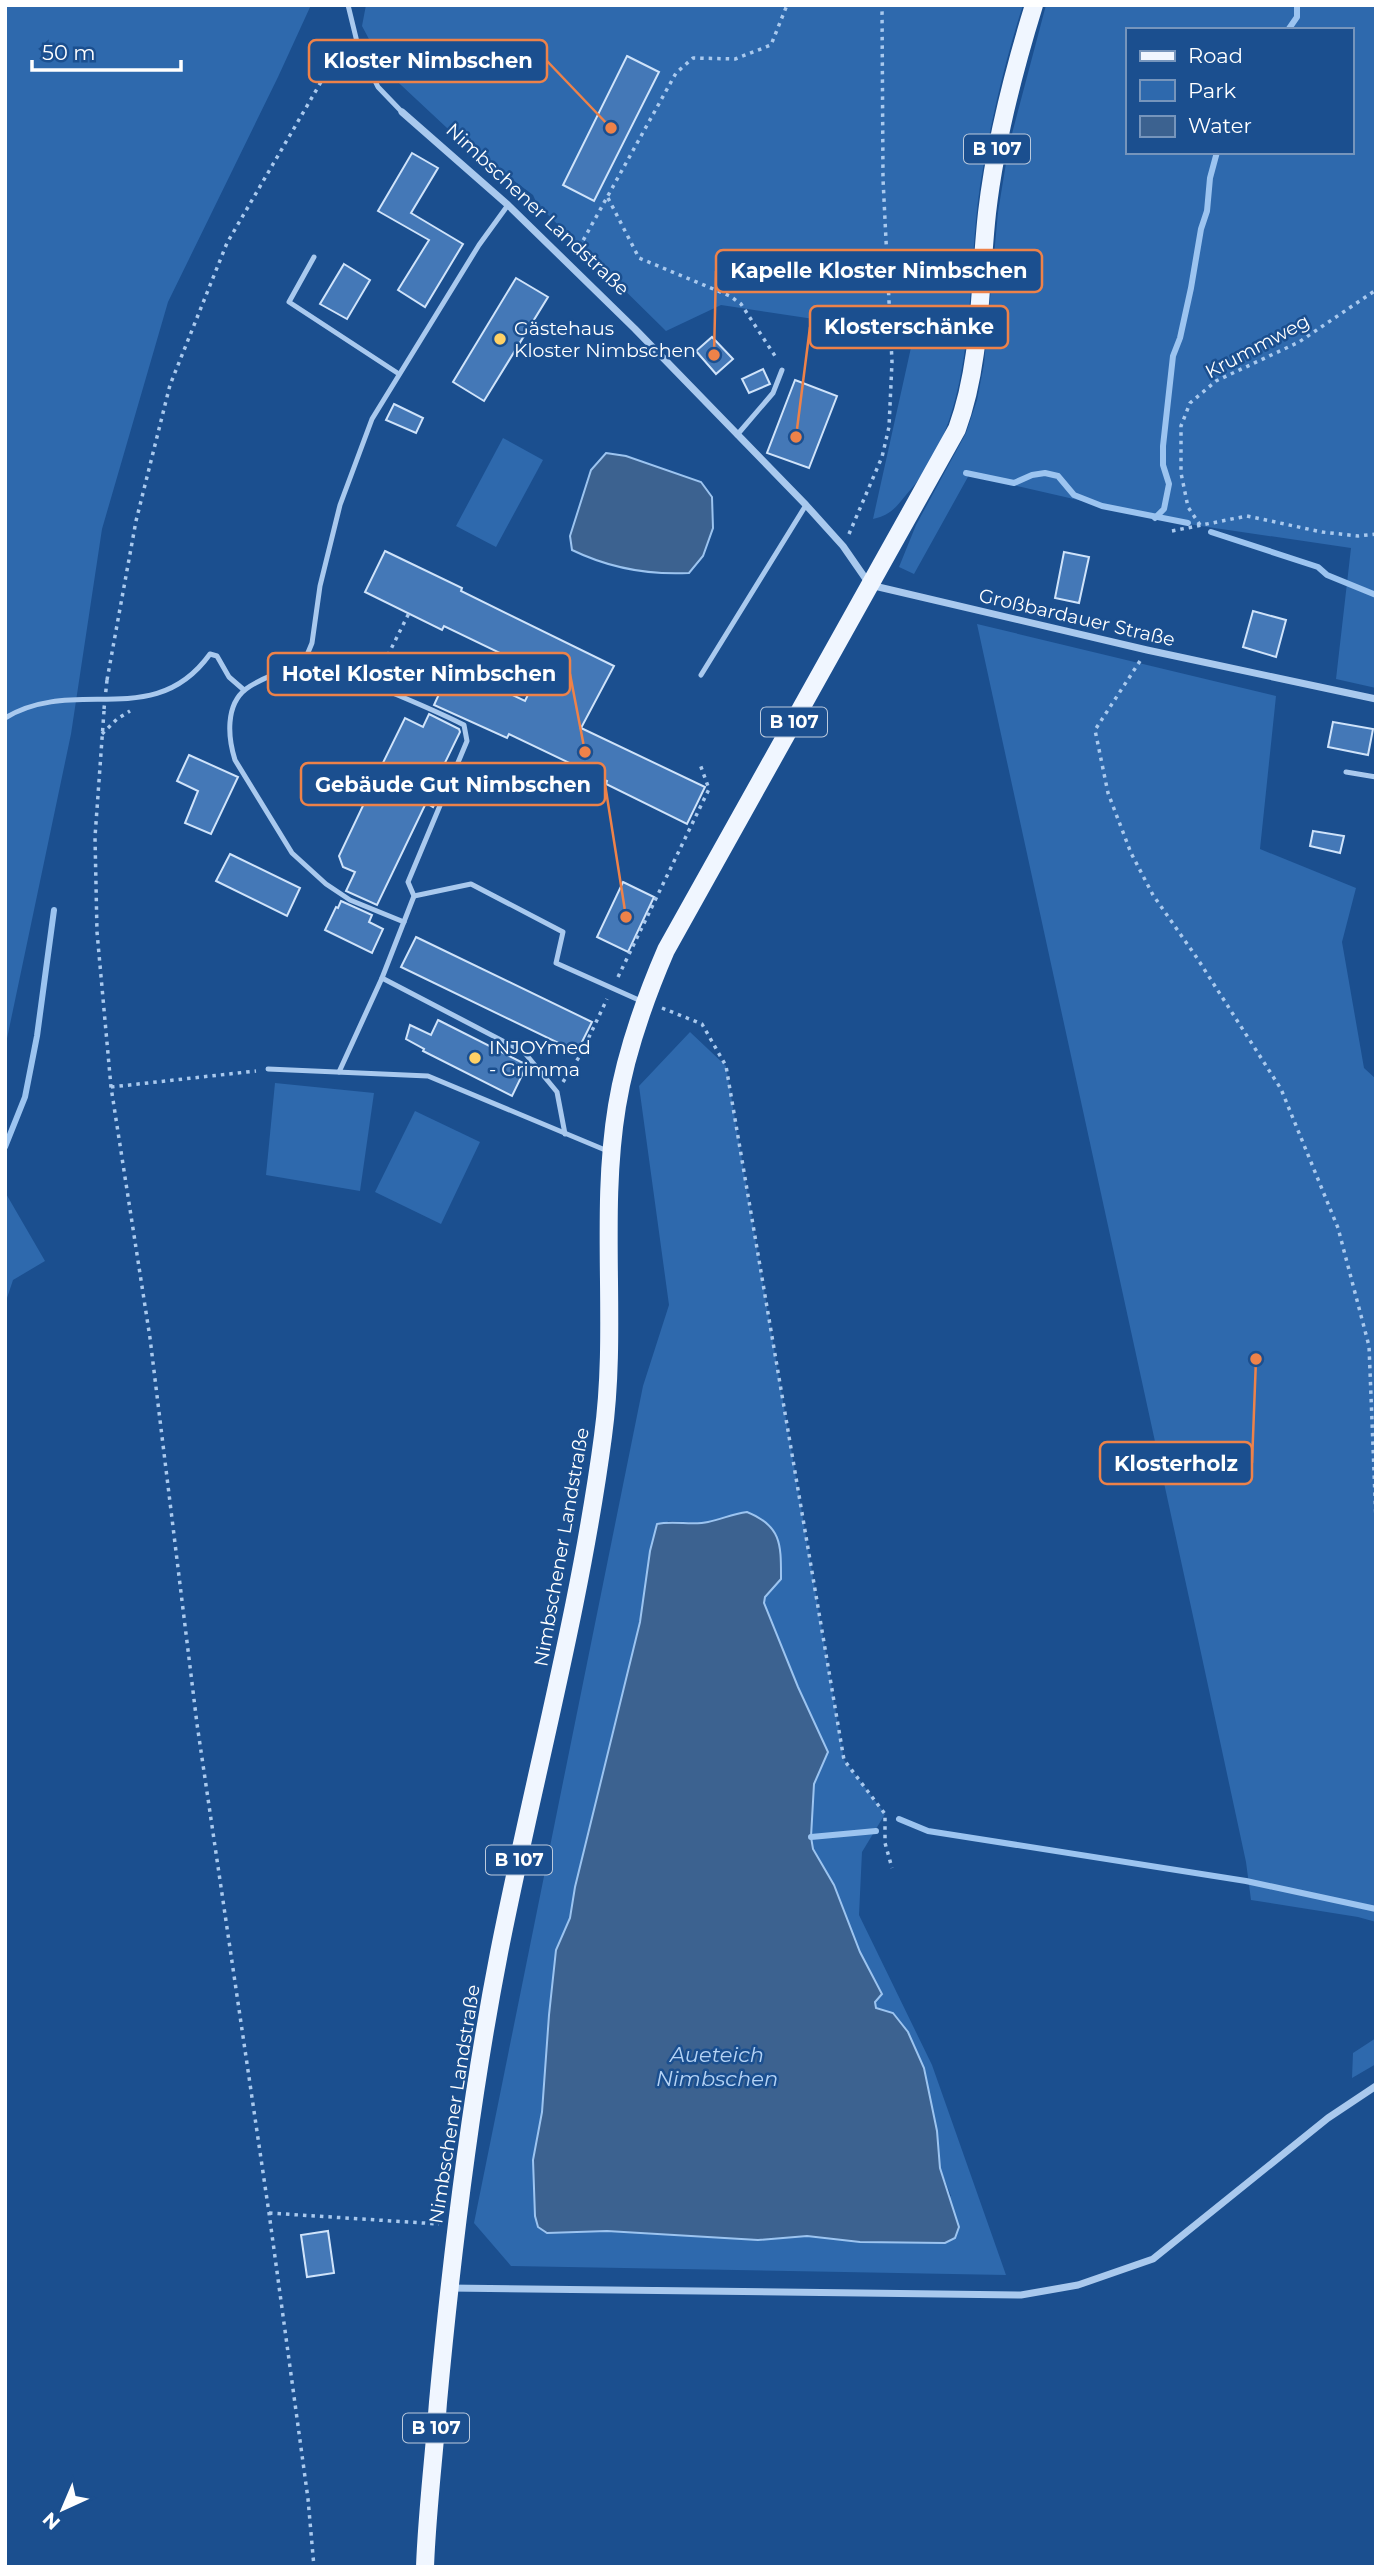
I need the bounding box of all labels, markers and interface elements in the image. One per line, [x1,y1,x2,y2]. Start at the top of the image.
scale bar [32,28,180,72]
legend [1126,28,1353,154]
text: 50 m [42,40,96,65]
callout: Kloster Nimbschen [309,40,547,82]
text: Road [1188,43,1243,68]
text: Kloster Nimbschen [323,48,533,73]
text: Park [1188,78,1236,103]
text: Water [1188,113,1252,138]
street label: Nimbschener Landstraße [441,118,634,300]
road number: B 107 [964,134,1030,164]
callout: Kapelle Kloster Nimbschen [716,250,1042,292]
text: Kapelle Kloster Nimbschen [730,258,1028,283]
callout: Klosterschänke [810,306,1008,348]
street label: Krummweg [1201,309,1313,384]
text: Klosterschänke [824,314,994,339]
place label: Gästehaus Kloster Nimbschen [514,317,696,362]
marker: Gästehaus Kloster Nimbschen [492,331,508,347]
street label: Großbardauer Straße [977,584,1177,651]
callout: Hotel Kloster Nimbschen [268,653,570,695]
text: Hotel Kloster Nimbschen [282,661,556,686]
road number: B 107 [761,708,827,736]
callout: Gebäude Gut Nimbschen [301,763,605,805]
text: Gebäude Gut Nimbschen [315,772,591,797]
place label: INJOYmed - Grimma [489,1036,591,1081]
marker: INJOYmed - Grimma [467,1050,483,1066]
street label: Nimbschener Landstraße [529,1426,594,1668]
callout: Klosterholz [1100,1442,1252,1484]
text: Klosterholz [1114,1451,1238,1476]
road number: B 107 [486,1846,552,1874]
street label: Nimbschener Landstraße [424,1983,485,2225]
water label: Aueteich Nimbschen [656,2042,778,2091]
road number: B 107 [403,2414,469,2442]
north arrow [28,2474,98,2544]
text: N [38,2507,65,2534]

